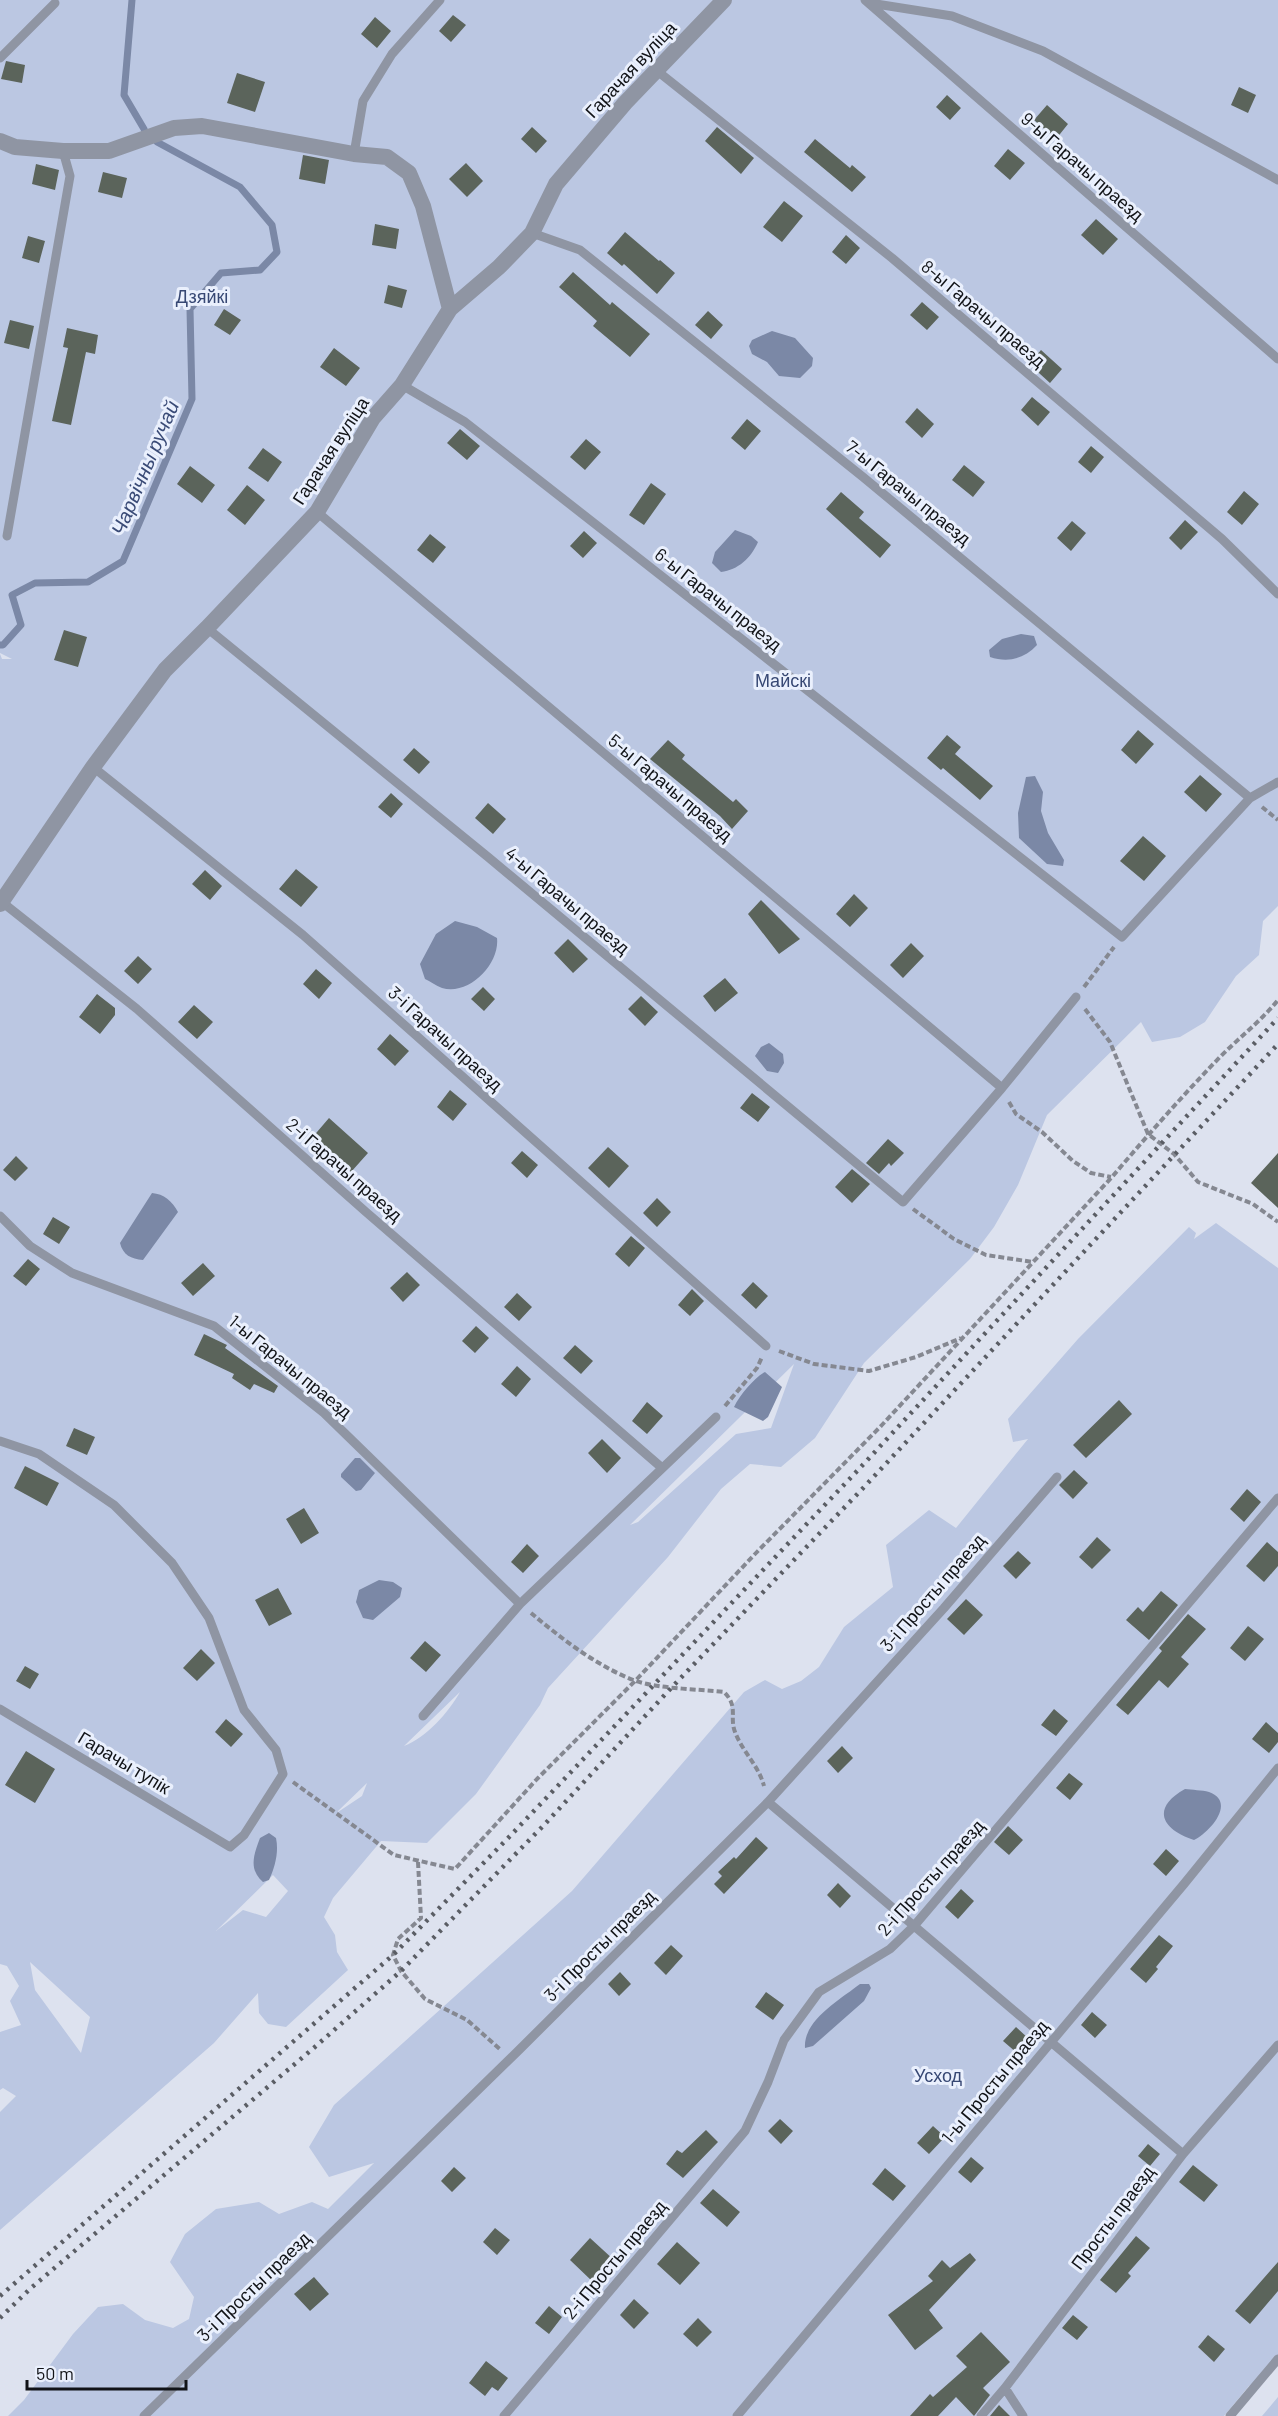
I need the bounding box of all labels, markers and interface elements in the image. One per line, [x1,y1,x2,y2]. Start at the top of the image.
street label: Гарачая вуліца [580,16,681,122]
street label: 9-ы Гарачы праезд [1017,107,1149,226]
street label: 8-ы Гарачы праезд [917,255,1050,372]
park label: Дзяйкі [176,285,228,307]
street label: Гарачая вуліца [287,392,374,508]
water label: Чарвічны ручай [105,397,183,538]
street label: 7-ы Гарачы праезд [842,435,976,550]
street label: 6-ы Гарачы праезд [651,543,787,656]
park label: Майскі [755,669,811,691]
street label: 5-ы Гарачы праезд [604,729,737,846]
street label: 4-ы Гарачы праезд [501,842,635,959]
street label: 3-і Гарачы праезд [384,981,508,1096]
street label: 2-і Гарачы праезд [282,1113,407,1226]
street label: 1-ы Гарачы праезд [225,1310,357,1423]
street label: 3-і Просты праезд [875,1529,990,1656]
street label: Гарачы тупік [75,1726,175,1798]
street label: 2-і Просты праезд [872,1814,989,1940]
street label: 3-і Просты праезд [539,1885,660,2006]
street label: 1-ы Просты праезд [936,2015,1053,2148]
park label: Усход [914,2064,963,2086]
street label: Просты праезд [1066,2161,1159,2274]
street label: 2-і Просты праезд [558,2195,671,2323]
street label: 3-і Просты праезд [192,2226,315,2346]
scale bar [27,2353,186,2391]
text: 50 m [36,2362,74,2384]

